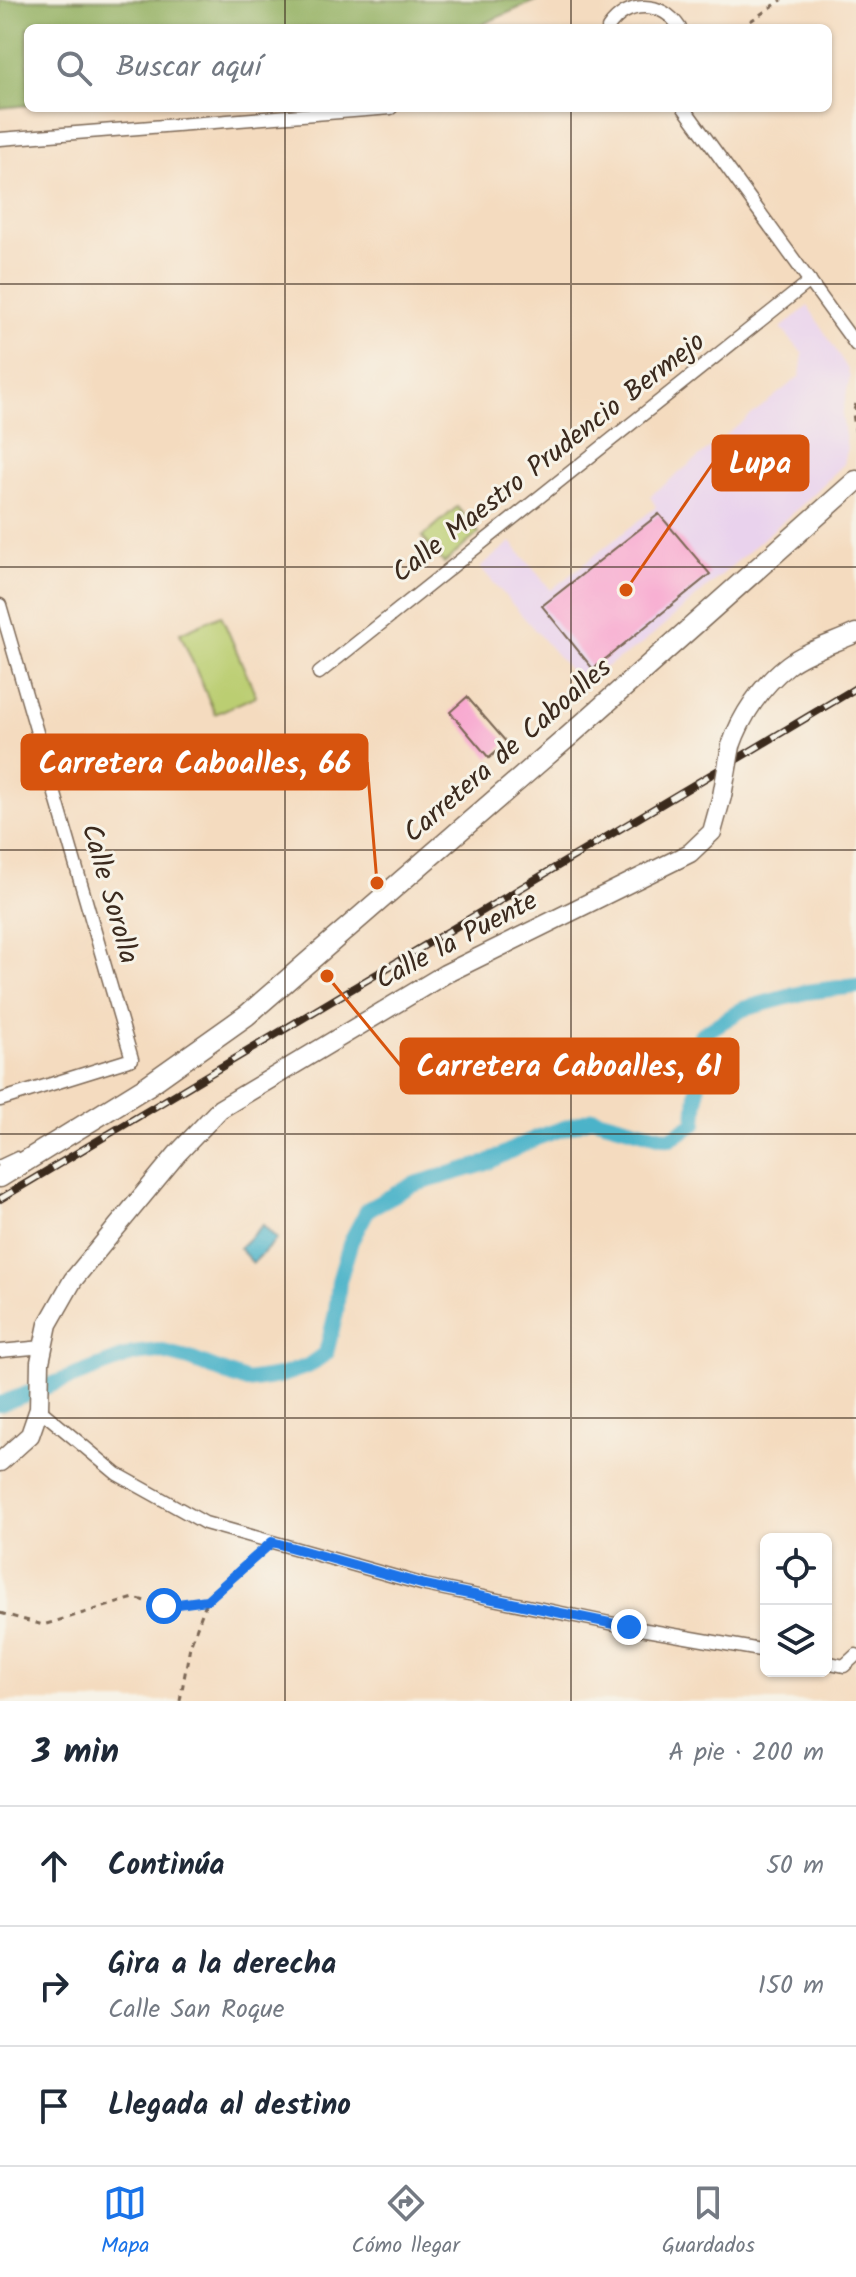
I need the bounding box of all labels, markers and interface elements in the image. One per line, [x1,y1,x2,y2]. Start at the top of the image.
search box [24,24,832,112]
text: Buscar aquí [116,44,262,92]
icon: search [52,46,96,90]
street label: Calle Maestro Prudencio Bermejo [382,321,716,595]
callout: Lupa [713,436,808,490]
text: Lupa [729,441,791,489]
street label: Carretera de Caboalles [393,647,623,855]
callout: Carretera Caboalles, 66 [22,735,367,789]
text: Carretera Caboalles, 66 [39,741,351,789]
street label: Calle Sorolla [68,819,150,969]
street label: Calle la Puente [368,879,547,1003]
callout: Carretera Caboalles, 61 [401,1039,738,1093]
text: Carretera Caboalles, 61 [416,1044,722,1092]
map controls [760,1533,832,1677]
button: locate [760,1533,832,1605]
route start [146,1588,182,1624]
button: layers [760,1605,832,1677]
route end [611,1609,647,1645]
text: 3 min [32,1726,119,1780]
text: A pie · 200 m [668,1732,824,1774]
text: Continúa [108,1842,224,1890]
icon: ahead [32,1844,76,1888]
text: 50 m [766,1845,824,1887]
text: Gira a la derecha [108,1941,336,1989]
icon: right [32,1964,76,2008]
text: 150 m [758,1965,824,2007]
text: Calle San Roque [108,1989,284,2031]
text: Llegada al destino [108,2082,351,2130]
icon: arrive [32,2084,76,2128]
tab: Mapa [101,2181,150,2264]
tab: Cómo llegar [352,2181,460,2264]
tab: Guardados [662,2181,755,2264]

